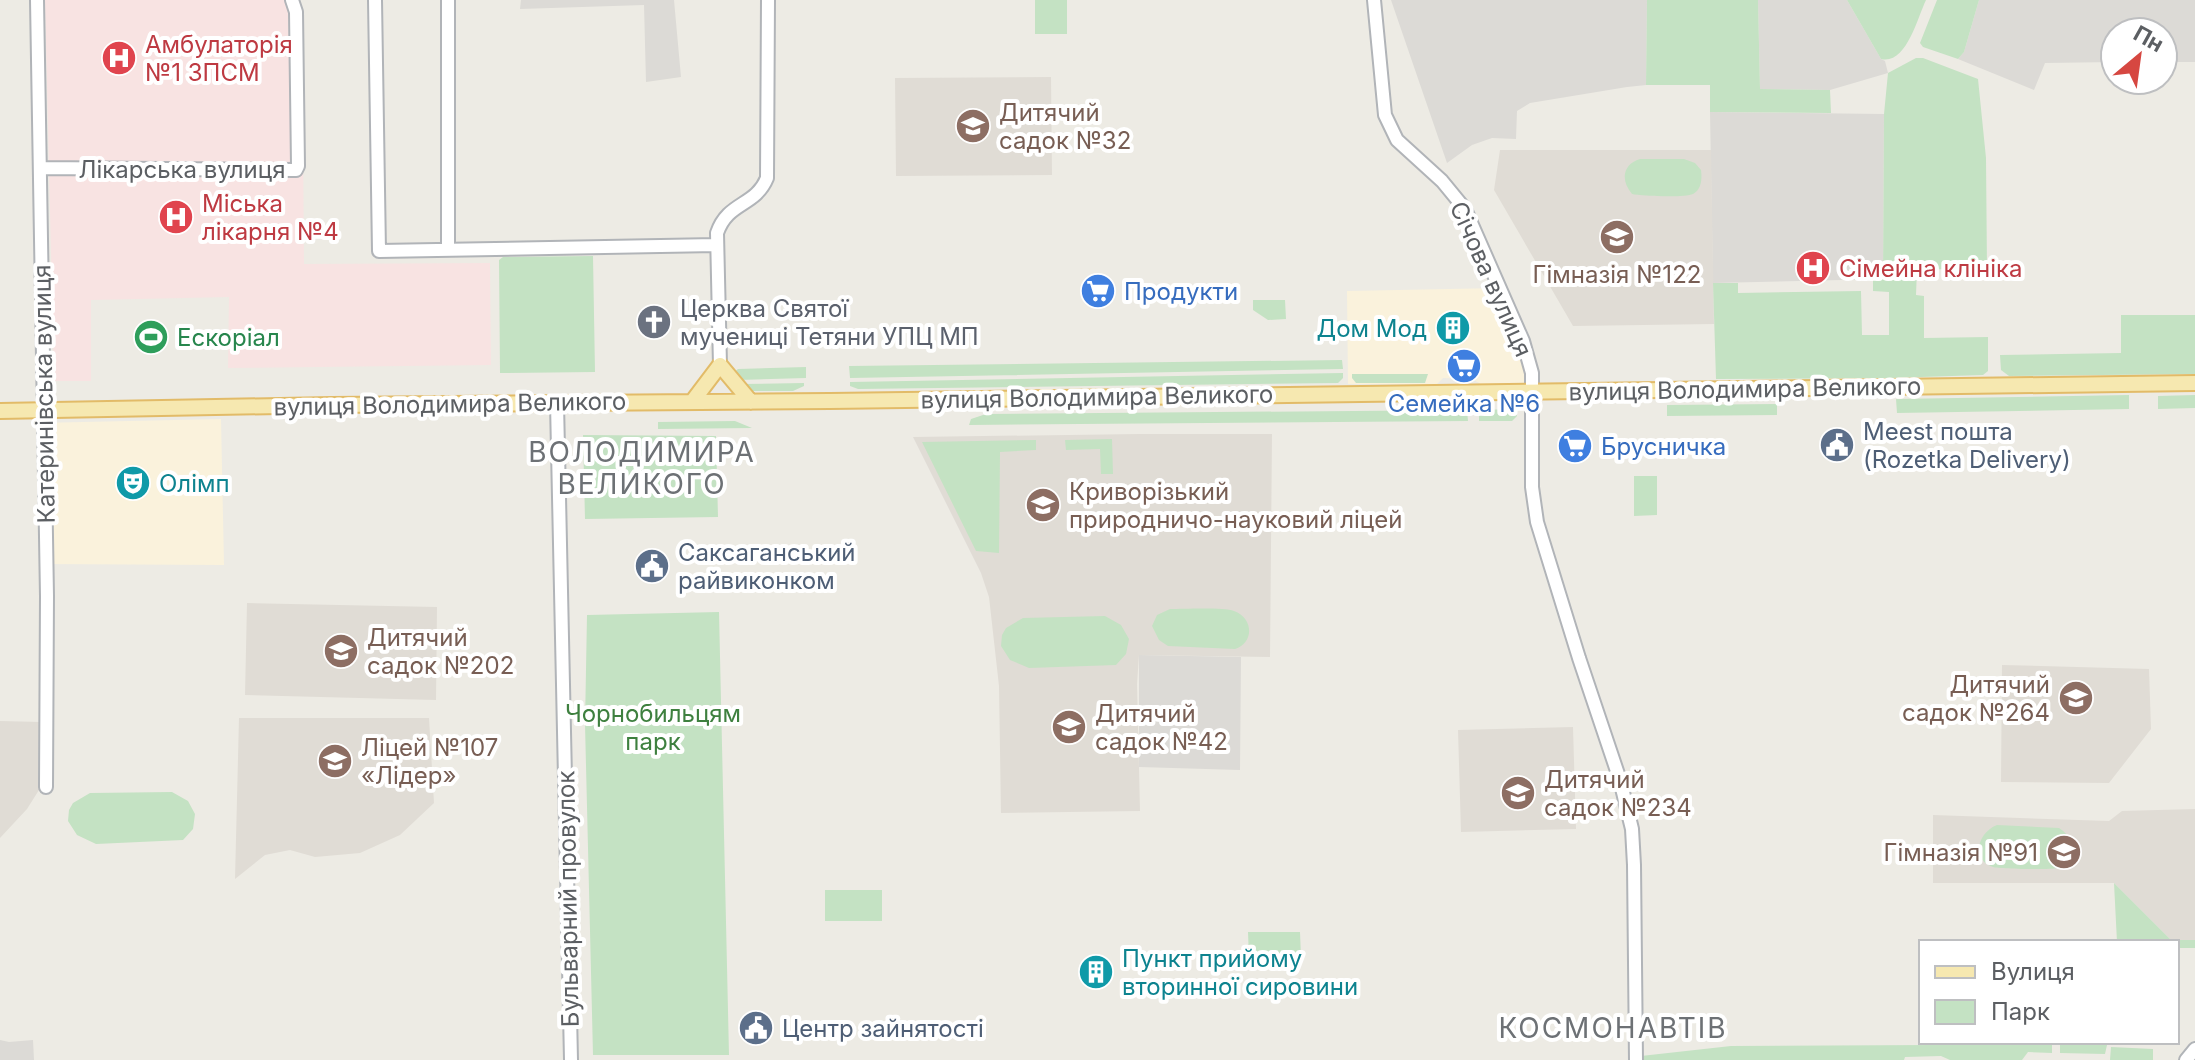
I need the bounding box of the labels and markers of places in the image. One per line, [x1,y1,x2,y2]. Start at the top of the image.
place label: Амбулаторія №1 ЗПСМ [145,30,293,87]
hospital icon: Амбулаторія №1 ЗПСМ [100,39,138,77]
place label: Дитячий садок №32 [999,98,1131,155]
school or university icon: Дитячий садок №32 [954,107,992,145]
place label: Міська лікарня №4 [202,189,339,246]
hospital icon: Міська лікарня №4 [157,198,195,236]
school or university icon: Гімназія №122 [1598,218,1636,256]
hospital icon: Сімейна клініка [1794,249,1832,287]
place label: Сімейна клініка [1839,254,2023,283]
place label: Гімназія №122 [1533,260,1701,289]
supermarket icon: Продукти [1079,272,1117,310]
place label: Продукти [1124,277,1238,306]
place label: Церква Святої мучениці Тетяни УПЦ МП [680,294,979,351]
church icon: Церква Святої мучениці Тетяни УПЦ МП [635,303,673,341]
building icon: Дом Мод [1434,309,1472,347]
place label: Дом Мод [1317,314,1427,343]
sports icon: Ескоріал [132,318,170,356]
place label: Ескоріал [177,323,280,352]
supermarket icon: Семейка №6 [1445,347,1483,385]
place label: Семейка №6 [1388,389,1540,418]
place label: Meest пошта (Rozetka Delivery) [1863,417,2071,474]
public building icon: Meest пошта (Rozetka Delivery) [1818,426,1856,464]
supermarket icon: Брусничка [1556,427,1594,465]
place label: Брусничка [1601,432,1726,461]
theatre icon: Олімп [114,464,152,502]
place label: Олімп [159,469,230,498]
place label: Криворізький природничо-науковий ліцей [1069,477,1402,534]
school or university icon: Криворізький природничо-науковий ліцей [1024,486,1062,524]
place label: Саксаганський райвиконком [678,538,856,595]
public building icon: Саксаганський райвиконком [633,547,671,585]
place label: Дитячий садок №202 [367,623,514,680]
school or university icon: Дитячий садок №202 [322,632,360,670]
place label: Дитячий садок №264 [1902,670,2050,727]
school or university icon: Дитячий садок №264 [2057,679,2095,717]
place label: Дитячий садок №42 [1095,699,1228,756]
school or university icon: Дитячий садок №42 [1050,708,1088,746]
place label: Ліцей №107 «Лідер» [361,733,498,790]
school or university icon: Ліцей №107 «Лідер» [316,742,354,780]
place label: Дитячий садок №234 [1544,765,1692,822]
school or university icon: Дитячий садок №234 [1499,774,1537,812]
school or university icon: Гімназія №91 [2045,833,2083,871]
place label: Гімназія №91 [1884,838,2038,867]
place label: Пункт прийому вторинної сировини [1122,944,1358,1001]
building icon: Пункт прийому вторинної сировини [1077,953,1115,991]
public building icon: Центр зайнятості [737,1009,775,1047]
place label: Центр зайнятості [782,1014,984,1043]

